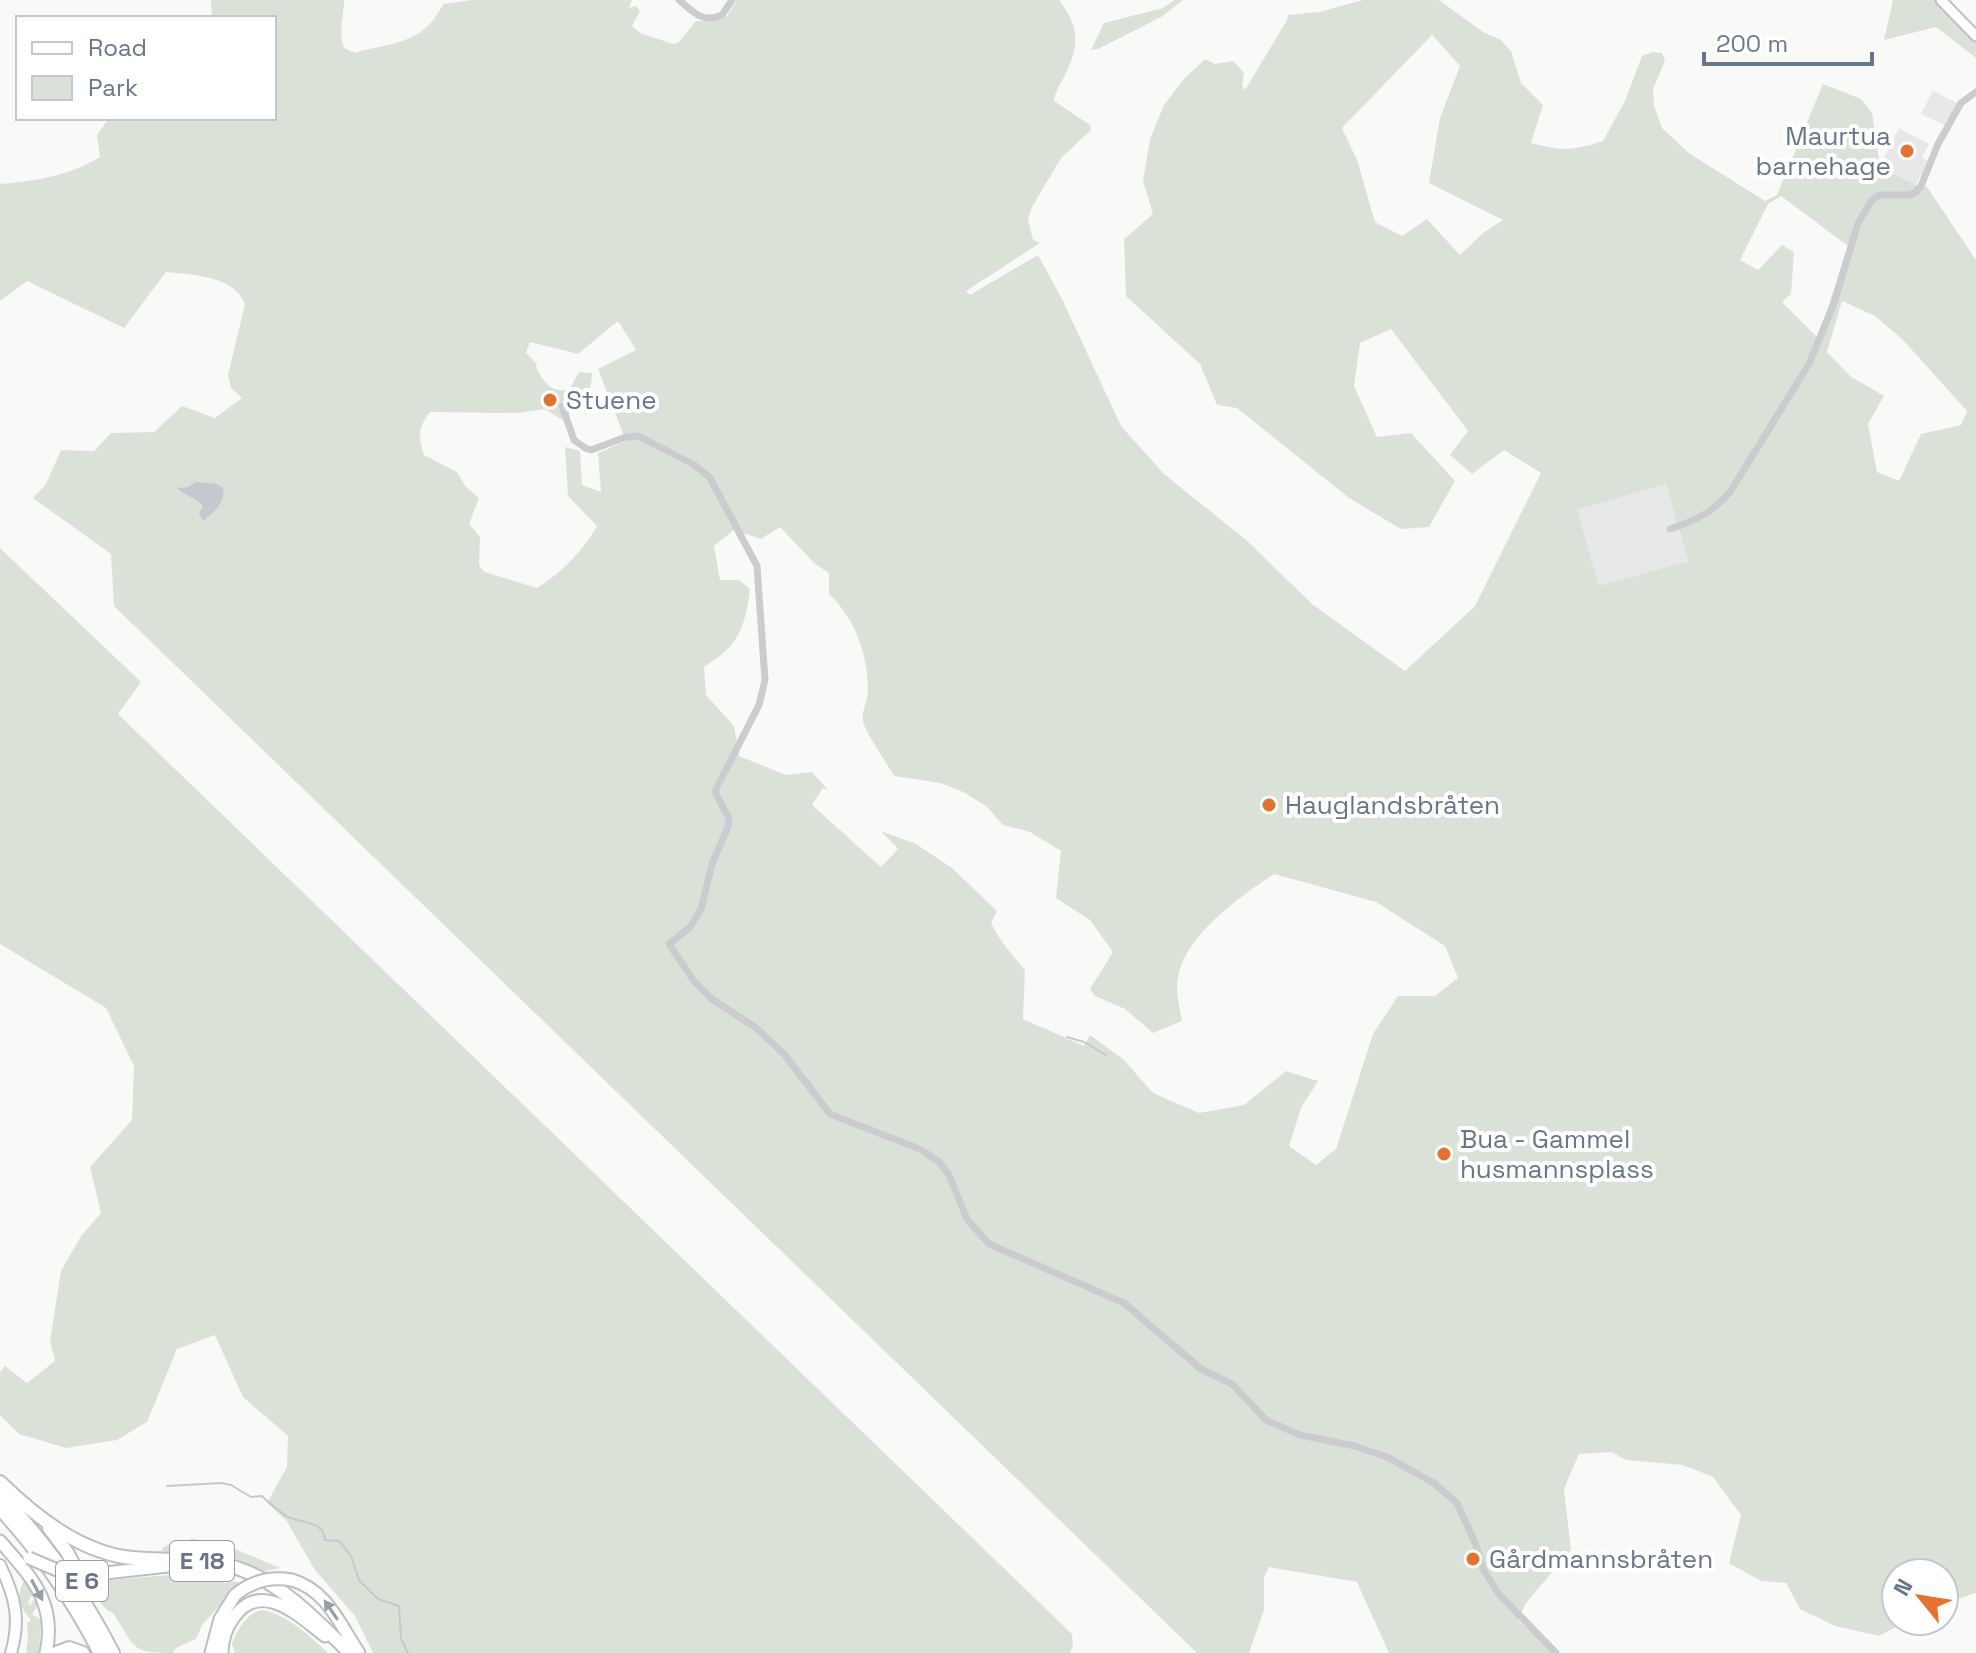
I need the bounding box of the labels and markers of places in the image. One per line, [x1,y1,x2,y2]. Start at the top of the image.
place label: Maurtua barnehage [1756,119,1891,183]
marker: Maurtua barnehage [1898,142,1916,160]
place label: Stuene [566,383,657,417]
marker: Stuene [541,391,559,409]
place label: Hauglandsbråten [1285,788,1500,822]
marker: Hauglandsbråten [1260,796,1278,814]
place label: Bua - Gammel husmannsplass [1460,1122,1654,1186]
marker: Bua - Gammel husmannsplass [1435,1145,1453,1163]
place label: Gårdmannsbråten [1489,1542,1713,1576]
marker: Gårdmannsbråten [1464,1550,1482,1568]

